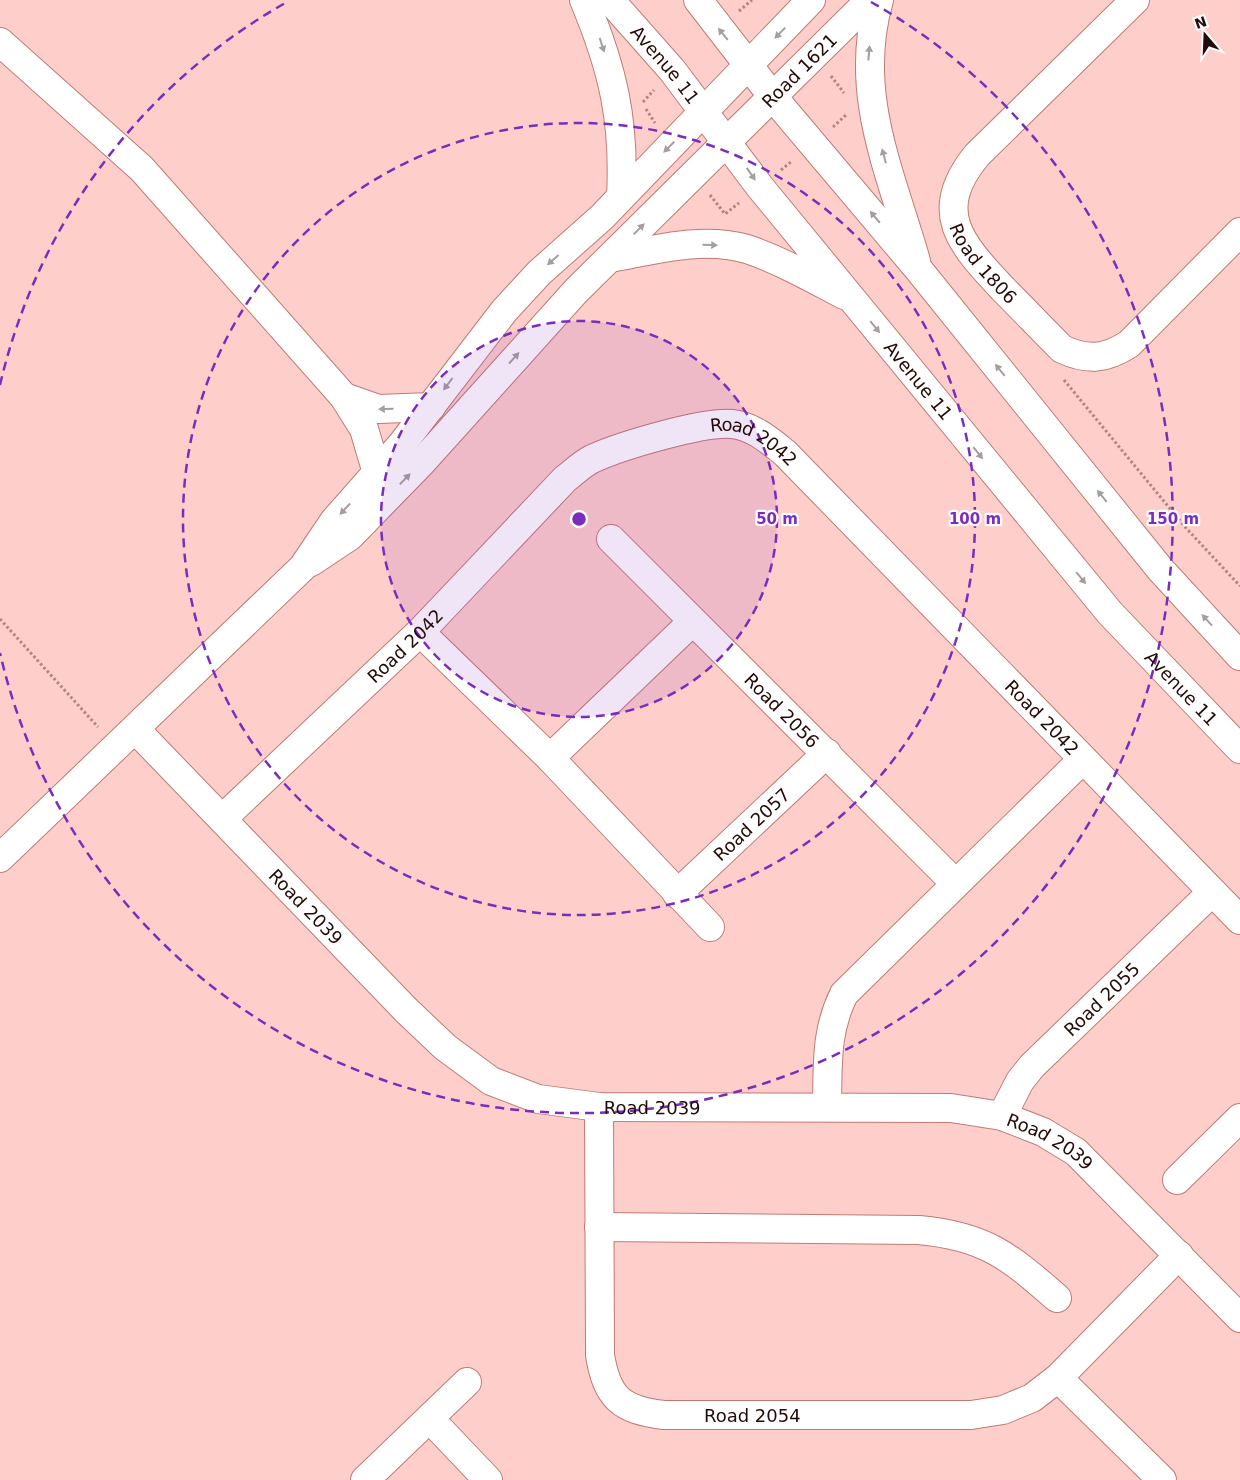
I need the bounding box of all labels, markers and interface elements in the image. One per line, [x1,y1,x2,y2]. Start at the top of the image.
north arrow [1180,10,1230,60]
text: N [1193,13,1209,32]
street label: Avenue 11 [627,21,704,108]
one-way arrow [717,27,728,40]
one-way arrow [774,27,786,39]
street label: Road 1621 [757,29,841,112]
one-way arrow [599,38,606,53]
one-way arrow [866,45,874,61]
one-way arrow [663,141,675,153]
one-way arrow [879,149,887,164]
one-way arrow [745,167,756,180]
one-way arrow [869,211,880,224]
street label: Road 1806 [946,220,1022,308]
one-way arrow [633,223,645,235]
one-way arrow [702,241,718,249]
one-way arrow [547,255,560,266]
one-way arrow [869,321,880,333]
street label: Avenue 11 [880,337,957,424]
one-way arrow [509,352,520,365]
one-way arrow [994,364,1005,377]
one-way arrow [443,377,454,390]
one-way arrow [378,405,394,413]
street label: Road 2042 [709,413,802,470]
one-way arrow [973,446,984,459]
one-way arrow [399,473,411,485]
one-way arrow [1096,490,1107,503]
one-way arrow [339,503,351,515]
centre of rings [570,510,588,528]
text: 50 m [756,510,798,528]
text: 100 m [949,510,1001,528]
text: 150 m [1147,510,1199,528]
one-way arrow [1076,571,1087,584]
street label: Road 2042 [363,604,447,687]
one-way arrow [1201,614,1213,626]
street label: Avenue 11 [1141,646,1222,730]
street label: Road 2056 [740,668,824,752]
street label: Road 2042 [1001,675,1084,759]
street label: Road 2057 [709,783,794,865]
street label: Road 2039 [265,864,347,948]
street label: Road 2055 [1059,958,1143,1040]
street label: Road 2039 [604,1097,701,1118]
street label: Road 2039 [1004,1108,1098,1174]
street label: Road 2054 [704,1405,801,1426]

